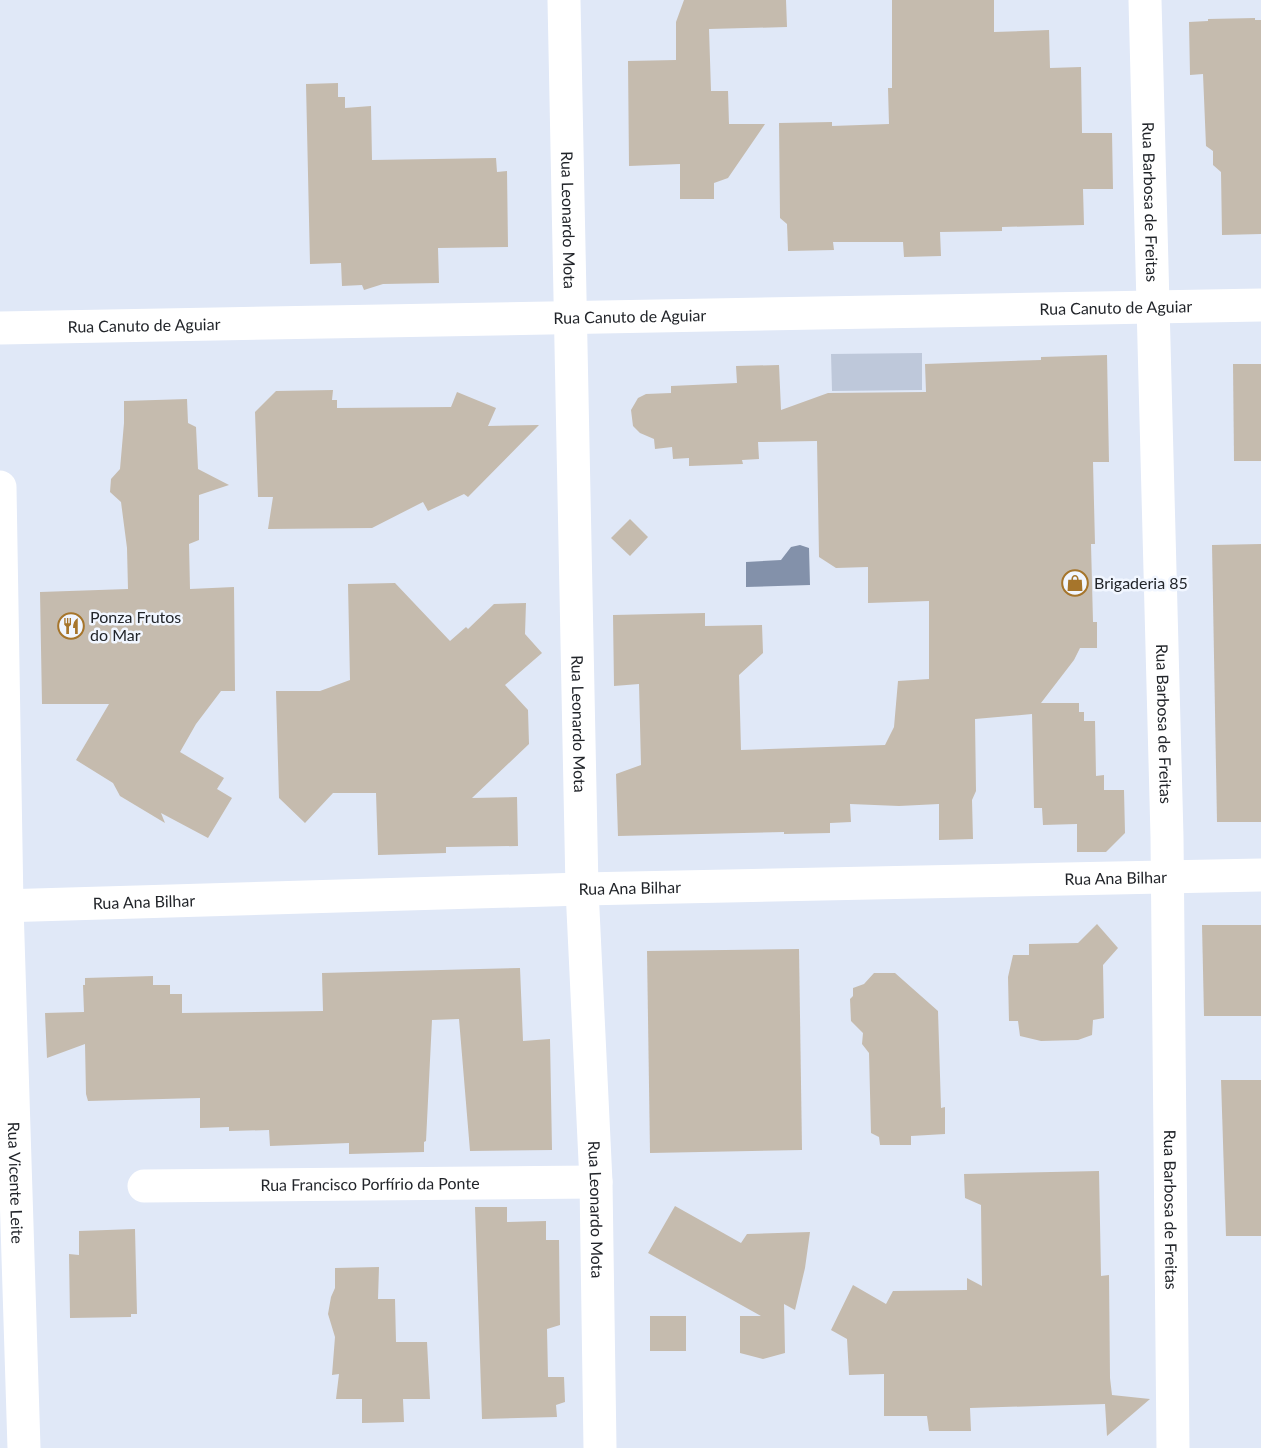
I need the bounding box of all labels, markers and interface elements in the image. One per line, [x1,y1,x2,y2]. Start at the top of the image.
street label: Rua Barbosa de Freitas [1139,122,1162,282]
street label: Rua Leonardo Mota [558,151,580,289]
street label: Rua Canuto de Aguiar [1039,296,1193,318]
street label: Rua Canuto de Aguiar [553,305,707,327]
street label: Rua Canuto de Aguiar [67,314,221,336]
shop icon: Brigaderia 85 [1060,568,1090,598]
place label: Brigaderia 85 [1094,573,1188,592]
place label: Ponza Frutos do Mar [90,607,181,644]
restaurant icon: Ponza Frutos do Mar [56,611,86,641]
street label: Rua Barbosa de Freitas [1153,643,1176,804]
street label: Rua Leonardo Mota [568,655,590,793]
street label: Rua Ana Bilhar [1064,867,1167,888]
street label: Rua Ana Bilhar [578,877,681,898]
street label: Rua Ana Bilhar [92,890,196,912]
street label: Rua Vicente Leite [5,1122,28,1244]
street label: Rua Barbosa de Freitas [1161,1130,1181,1290]
street label: Rua Leonardo Mota [585,1140,607,1278]
street label: Rua Francisco Porfírio da Ponte [260,1173,480,1194]

